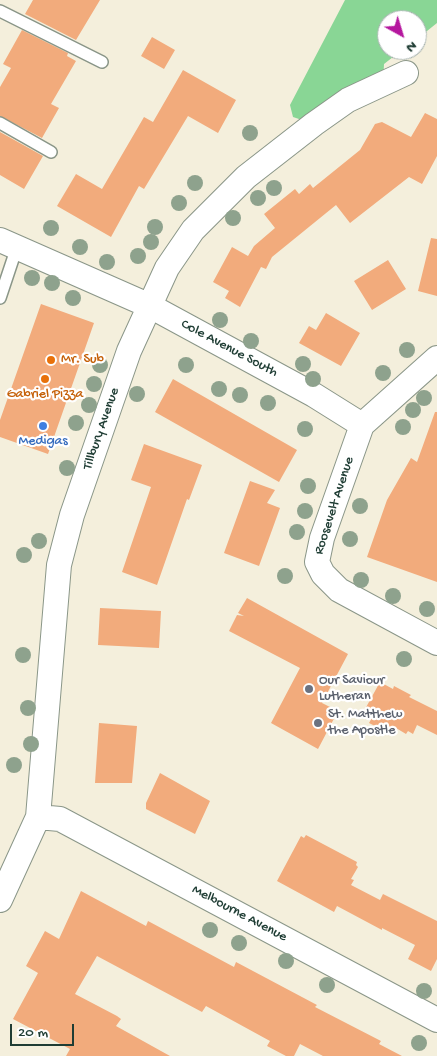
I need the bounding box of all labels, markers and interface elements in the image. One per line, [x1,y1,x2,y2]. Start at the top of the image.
north arrow [377,10,427,60]
text: N [402,37,420,56]
street label: Cole Avenue South [178,316,280,382]
place label: Mr. Sub [61,352,104,368]
marker: Mr. Sub [45,354,57,366]
marker: Gabriel Pizza [39,373,51,385]
street label: Tillbury Avenue [80,386,124,472]
place label: Gabriel Pizza [7,387,83,403]
marker: Medigas [37,420,49,432]
place label: Medigas [18,434,68,450]
street label: Roosevelt Avenue [311,455,359,557]
place label: Our Saviour Lutheran [319,673,385,706]
marker: Our Saviour Lutheran [303,683,315,695]
place label: St. Matthew the Apostle [328,707,402,740]
marker: St. Matthew the Apostle [312,717,324,729]
street label: Melbourne Avenue [188,882,290,946]
scale bar [12,1014,76,1046]
text: 20 m [18,1024,48,1042]

